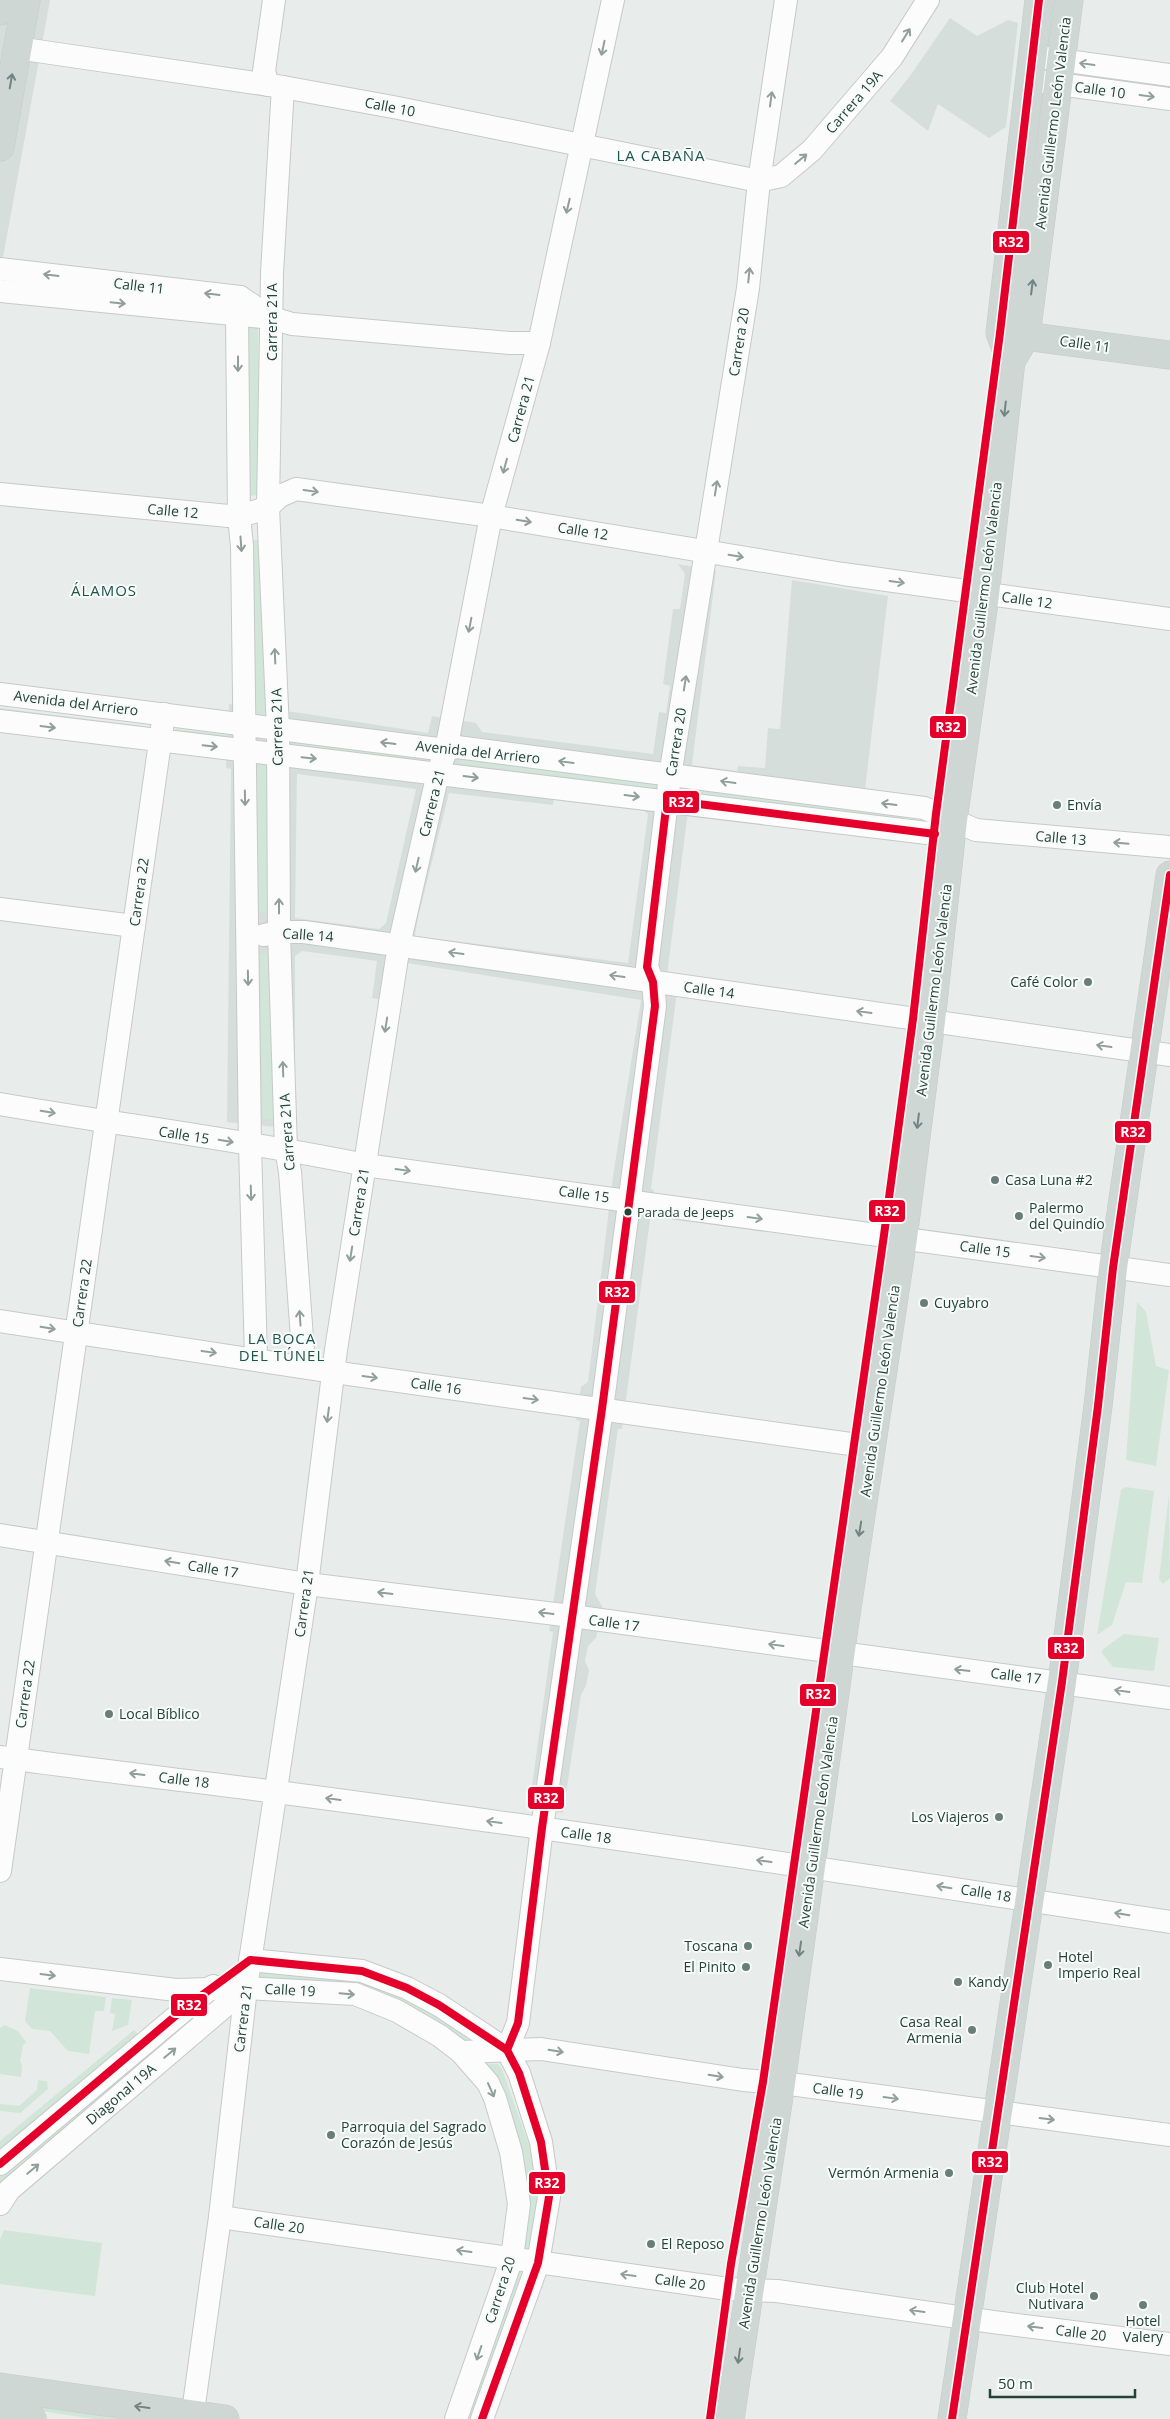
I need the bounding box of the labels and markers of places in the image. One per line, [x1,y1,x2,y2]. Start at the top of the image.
place label: Envía [1067,795,1102,814]
marker: Envía [1051,799,1063,811]
place label: Café Color [1010,972,1078,991]
marker: Café Color [1082,976,1094,988]
place label: Casa Luna #2 [1005,1170,1093,1189]
marker: Casa Luna #2 [989,1174,1001,1186]
place label: Palermo del Quindío [1029,1198,1105,1233]
place label: Parada de Jeeps [637,1203,734,1221]
marker: Parada de Jeeps [623,1207,633,1217]
marker: Palermo del Quindío [1013,1210,1025,1222]
place label: Cuyabro [934,1293,989,1312]
marker: Cuyabro [918,1297,930,1309]
place label: Local Bíblico [119,1704,200,1723]
marker: Local Bíblico [103,1708,115,1720]
place label: Los Viajeros [911,1807,989,1826]
marker: Los Viajeros [993,1811,1005,1823]
place label: Toscana [684,1936,738,1955]
marker: Toscana [742,1940,754,1952]
place label: Hotel Imperio Real [1058,1947,1140,1982]
place label: El Pinito [684,1957,736,1976]
marker: Hotel Imperio Real [1042,1959,1054,1971]
marker: El Pinito [740,1961,752,1973]
place label: Kandy [968,1972,1010,1991]
marker: Kandy [952,1976,964,1988]
place label: Casa Real Armenia [899,2012,962,2047]
marker: Casa Real Armenia [966,2024,978,2036]
place label: Parroquia del Sagrado Corazón de Jesús [341,2117,486,2152]
marker: Parroquia del Sagrado Corazón de Jesús [325,2129,337,2141]
place label: Vermón Armenia [828,2163,939,2182]
marker: Vermón Armenia [943,2167,955,2179]
place label: El Reposo [661,2234,725,2253]
marker: El Reposo [645,2238,657,2250]
place label: Club Hotel Nutivara [1016,2278,1084,2313]
marker: Club Hotel Nutivara [1088,2290,1100,2302]
marker: Hotel Valery [1137,2299,1149,2311]
place label: Hotel Valery [1123,2311,1164,2346]

